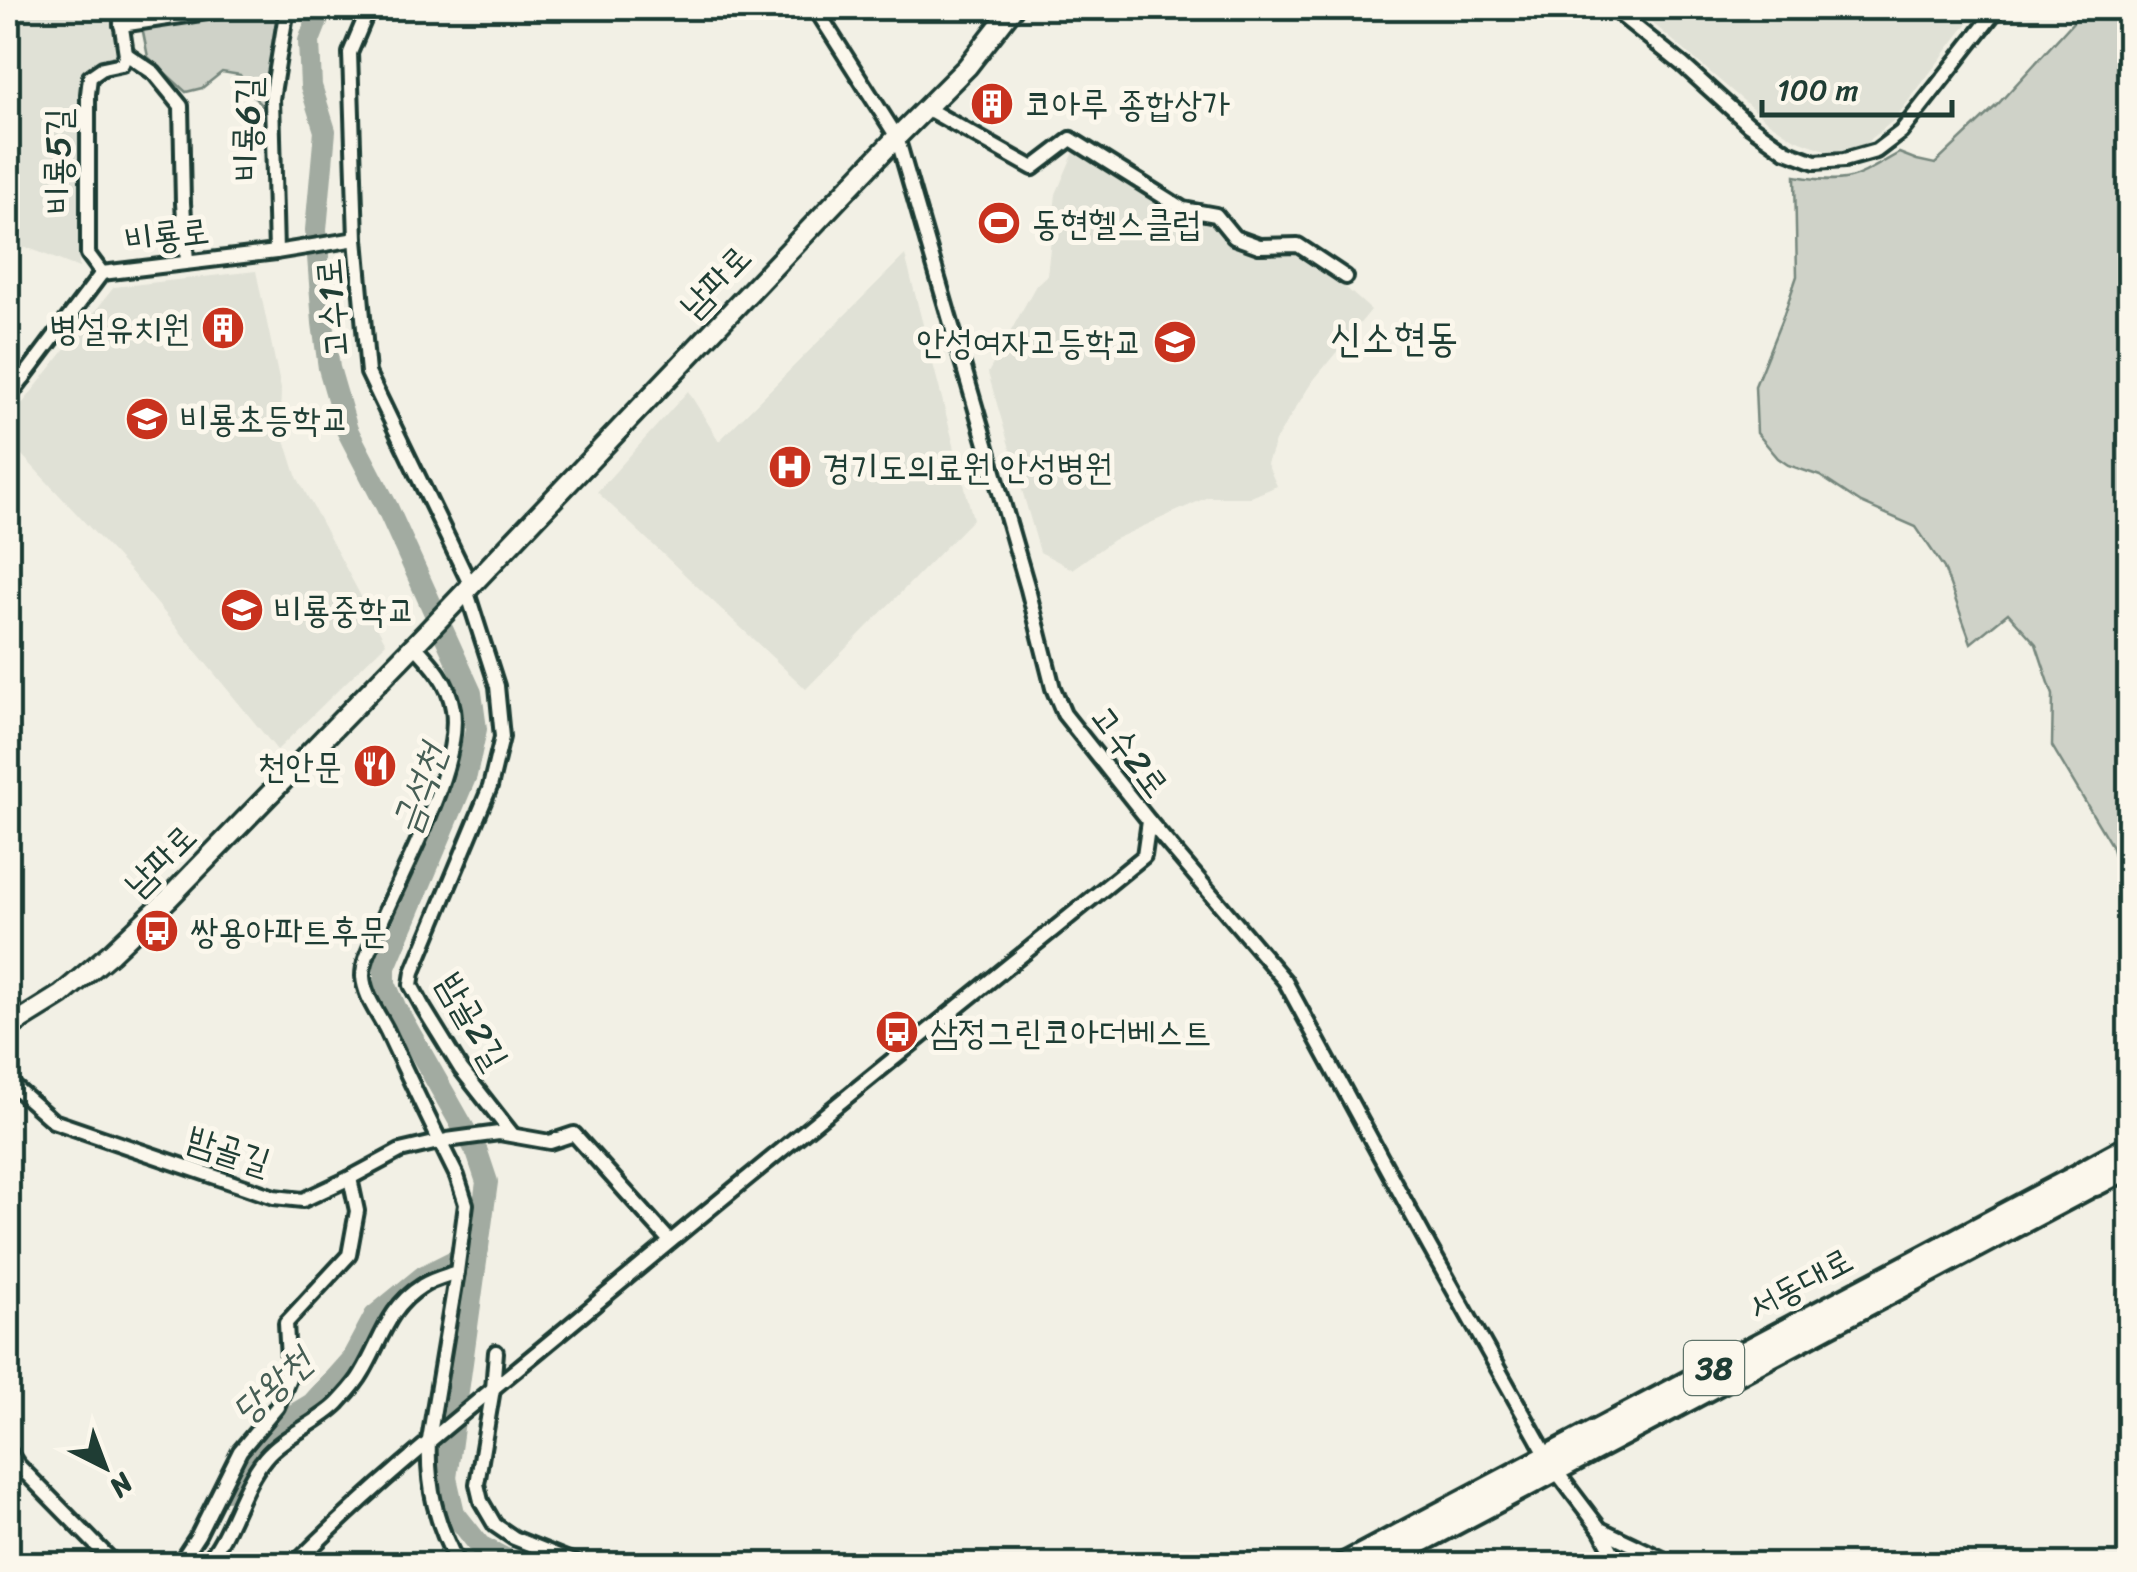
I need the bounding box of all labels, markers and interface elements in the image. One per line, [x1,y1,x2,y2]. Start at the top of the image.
scale bar [1762,55,1952,117]
text: 100 m [1777,63,1859,117]
place label: 코아루 종합상가 [1024,73,1230,135]
street label: 비룡6길 [215,76,279,182]
building icon: 코아루 종합상가 [969,81,1015,127]
street label: 비룡5길 [27,108,89,214]
place label: 동현헬스클럽 [1032,192,1201,254]
street label: 비룡로 [121,199,213,271]
sports icon: 동현헬스클럽 [976,200,1022,246]
street label: 남파로 [663,229,767,333]
street label: 고수1로 [297,256,367,360]
place label: 병설유치원 [49,297,190,359]
district label: 신소현동 [1330,302,1458,373]
building icon: 병설유치원 [200,305,246,351]
place label: 안성여자고등학교 [917,311,1142,373]
school or university icon: 안성여자고등학교 [1152,319,1198,365]
place label: 비룡초등학교 [180,388,349,450]
school or university icon: 비룡초등학교 [124,396,170,442]
place label: 경기도의료원 안성병원 [822,436,1113,498]
hospital icon: 경기도의료원 안성병원 [767,444,813,490]
place label: 비룡중학교 [274,579,415,641]
school or university icon: 비룡중학교 [219,587,265,633]
street label: 고수2로 [1074,691,1186,811]
water label: 금석천 [372,731,467,844]
place label: 천안문 [258,735,342,797]
restaurant icon: 천안문 [352,743,398,789]
street label: 남파로 [108,808,212,912]
place label: 쌍용아파트후문 [190,900,387,962]
bus stop icon: 쌍용아파트후문 [134,908,180,954]
street label: 밤골2길 [420,960,526,1082]
place label: 삼정그린코아더베스트 [930,1001,1212,1063]
bus stop icon: 삼정그린코아더베스트 [874,1009,920,1055]
street label: 밤골길 [179,1107,279,1193]
street label: 서동대로 [1736,1229,1864,1337]
water label: 당왕천 [215,1328,331,1442]
road number: 38 [1684,1341,1744,1395]
north arrow [55,1417,155,1517]
text: N [97,1460,146,1510]

